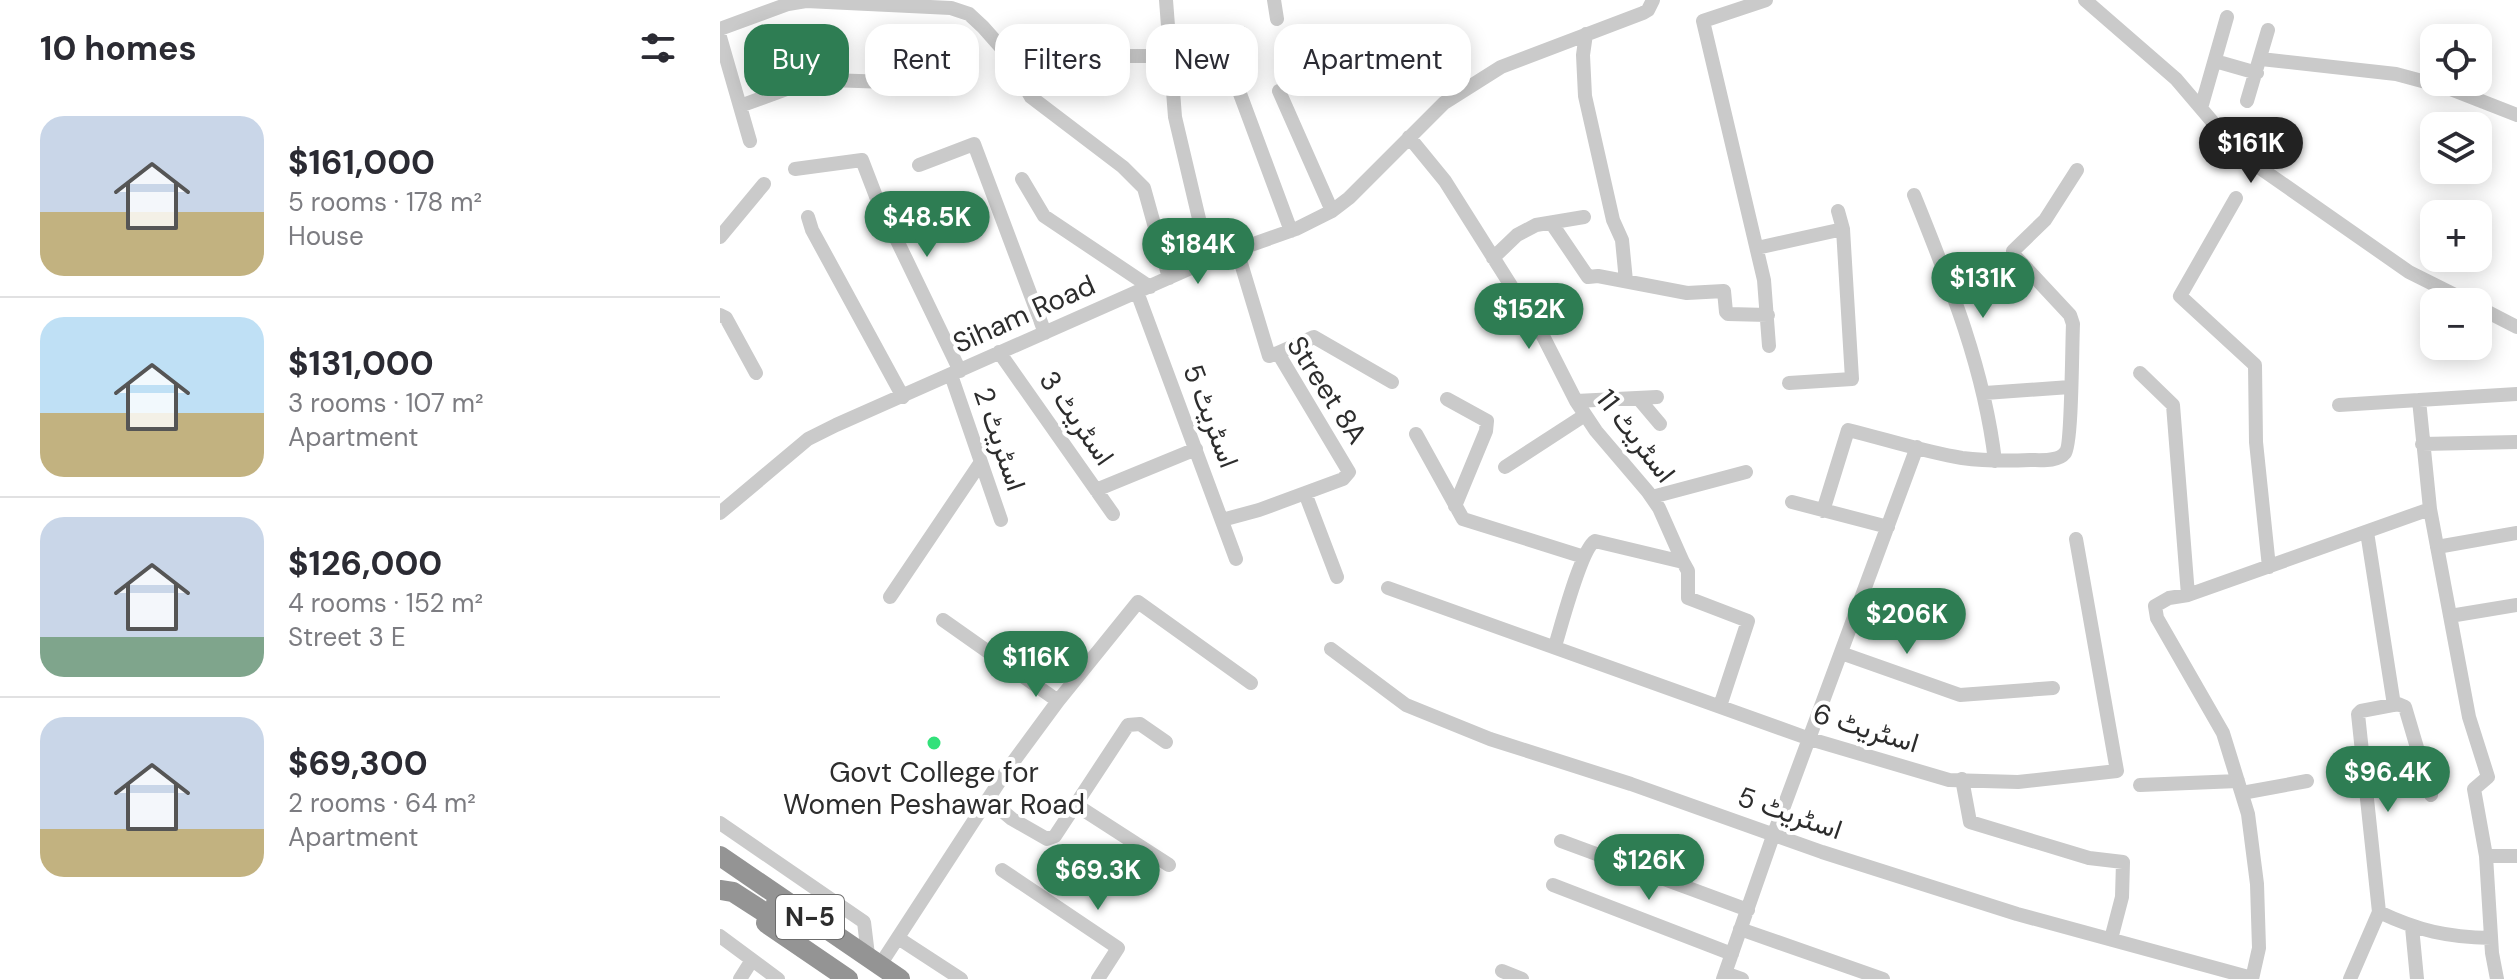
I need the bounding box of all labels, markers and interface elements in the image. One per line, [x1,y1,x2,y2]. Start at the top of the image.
chip: Buy [744,24,849,96]
chip: Rent [865,24,979,96]
chip: Filters [995,24,1130,96]
chip: New [1146,24,1258,96]
chip: Apartment [1274,24,1471,96]
map controls [2420,24,2492,360]
button: locate [2420,24,2492,96]
text: 10 homes [40,26,197,71]
icon: filters [636,26,680,70]
button: layers [2420,112,2492,184]
pin: $161K [2195,117,2307,185]
text: $161K [2217,126,2285,160]
text: $161,000 [288,140,435,185]
icon: home [104,148,200,244]
text: 5 rooms · 178 m² [288,185,482,219]
pin: $48.5K [862,191,992,259]
text: $48.5K [883,200,971,234]
button: + [2420,200,2492,272]
pin: $184K [1142,218,1254,286]
text: House [288,219,364,253]
text: $184K [1160,227,1236,261]
pin: $131K [1927,252,2039,320]
text: $131K [1949,261,2017,295]
street label: Siham Road [947,266,1101,362]
pin: $152K [1473,283,1585,351]
button: − [2420,288,2492,360]
text: $152K [1492,292,1566,326]
street label: Street 8A [1278,329,1376,451]
text: $131,000 [288,341,434,386]
icon: home [104,349,200,445]
street label: اسٹریٹ 5 [1174,359,1248,473]
street label: اسٹریٹ 3 [1031,363,1123,473]
street label: اسٹریٹ 2 [965,382,1035,496]
street label: اسٹریٹ 11 [1588,382,1684,490]
text: 3 rooms · 107 m² [288,386,484,420]
text: Apartment [288,420,419,454]
text: $126,000 [288,541,442,586]
icon: home [104,549,200,645]
text: 4 rooms · 152 m² [288,586,483,620]
pin: $206K [1851,588,1963,656]
text: $206K [1866,597,1948,631]
text: Street 3 E [288,620,406,654]
pin: $116K [980,631,1092,699]
text: $116K [1002,640,1070,674]
street label: اسٹریٹ 6 [1809,694,1923,762]
marker: Govt College for Women Peshawar Road [925,734,943,752]
text: $69,300 [288,741,428,786]
pin: $96.4K [2323,746,2453,814]
icon: home [104,749,200,845]
place label: Govt College for Women Peshawar Road [783,754,1085,823]
text: $96.4K [2344,755,2432,789]
street label: اسٹریٹ 5 [1733,778,1847,848]
text: 2 rooms · 64 m² [288,786,476,820]
text: Apartment [288,820,419,854]
pin: $126K [1593,834,1705,902]
text: $126K [1612,843,1686,877]
pin: $69.3K [1033,844,1163,912]
text: $69.3K [1055,853,1141,887]
road number: N-5 [776,895,844,939]

